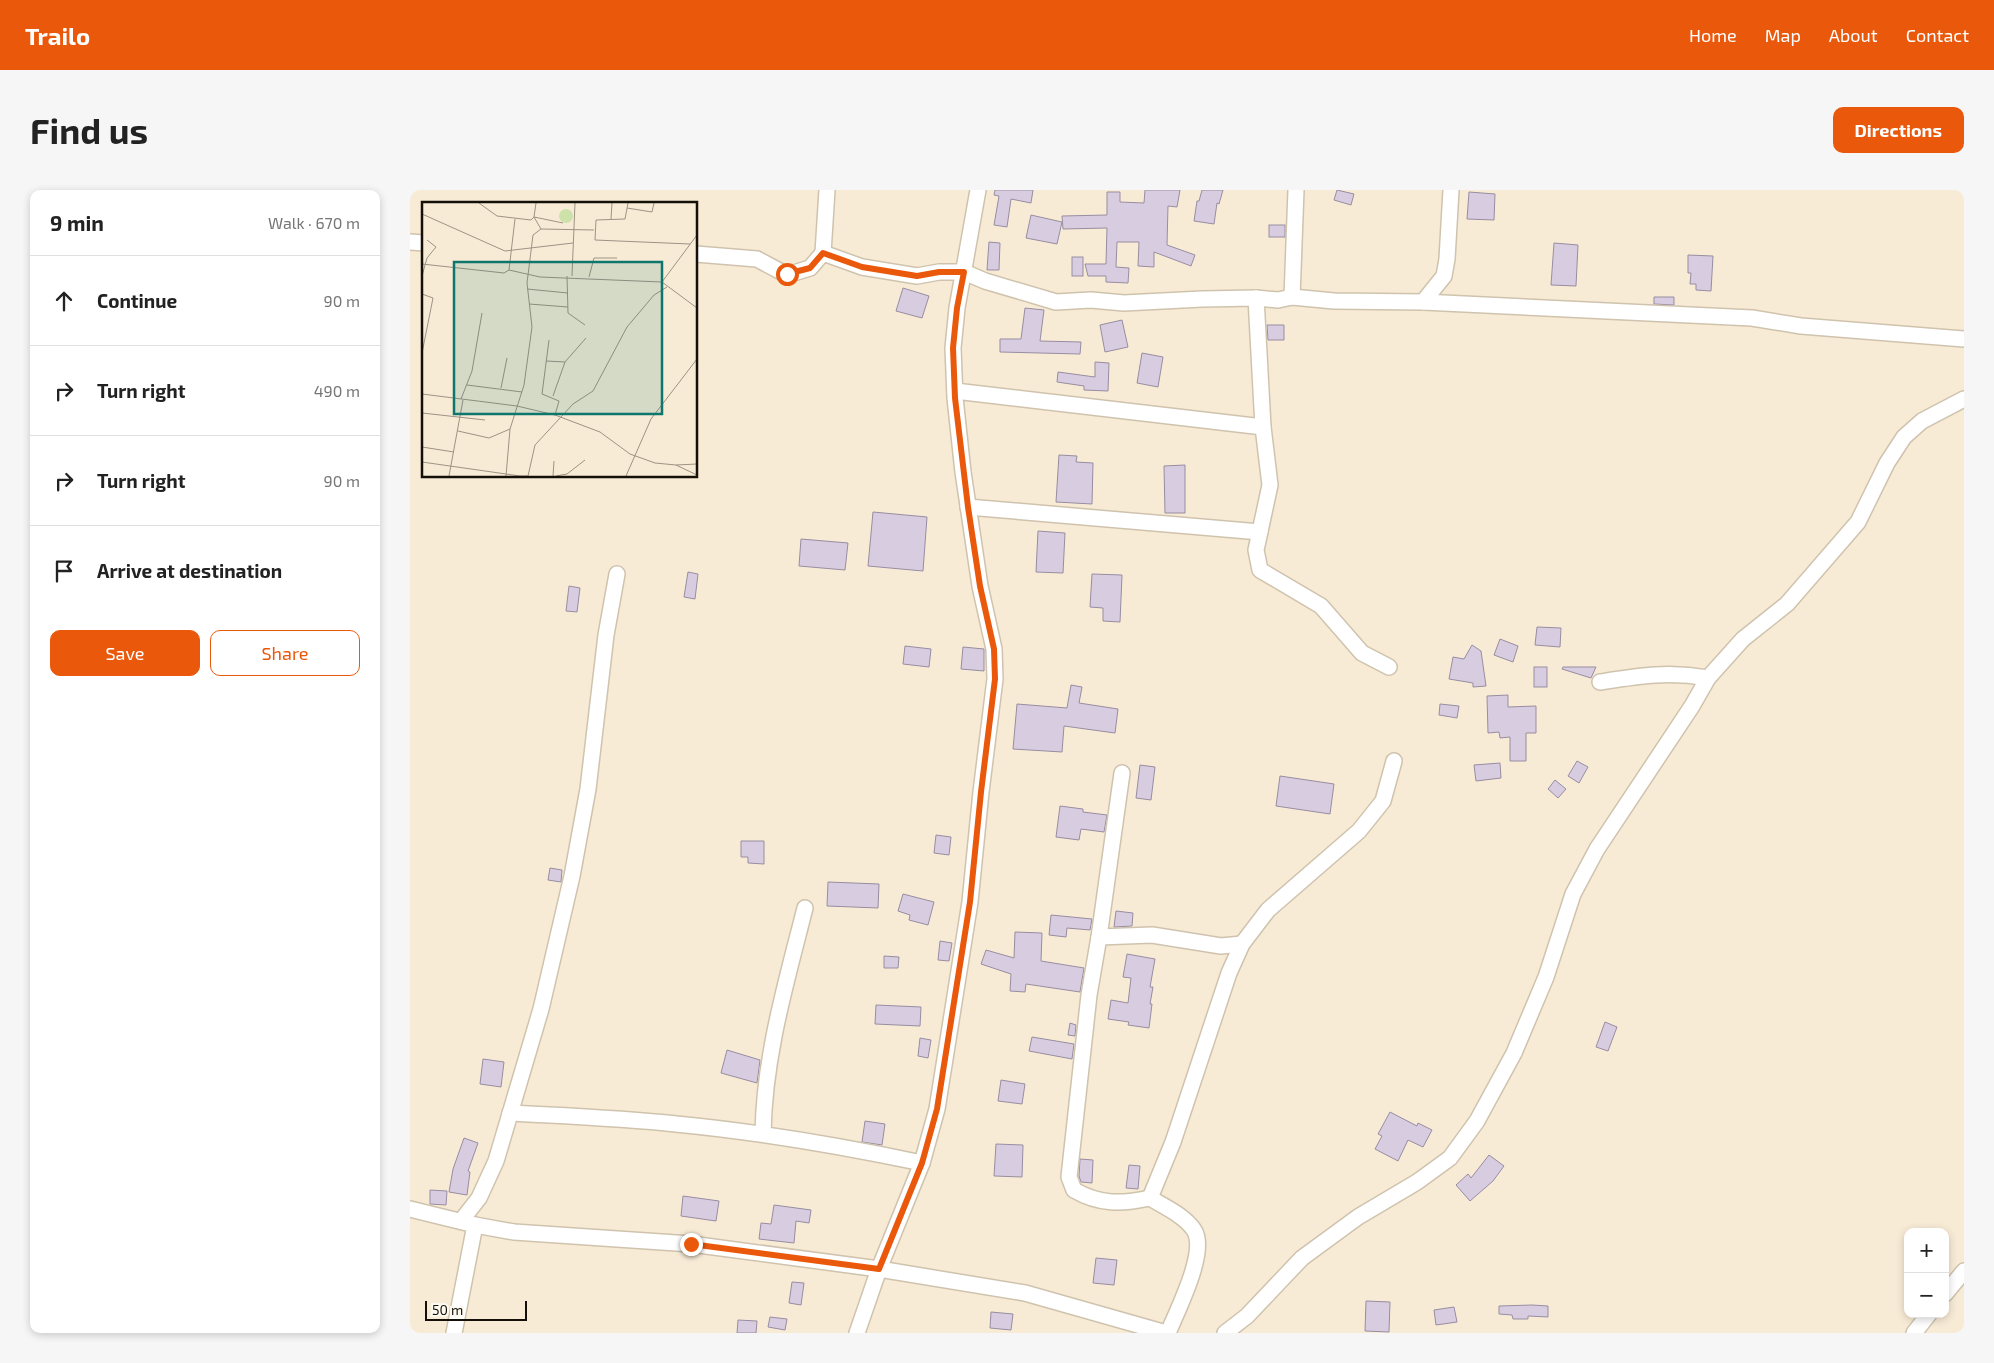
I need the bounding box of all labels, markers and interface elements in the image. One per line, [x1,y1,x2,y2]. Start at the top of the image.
text: Trailo [25,21,90,50]
text: Home [1689,24,1737,46]
text: Map [1765,24,1801,46]
text: About [1829,24,1878,46]
text: Contact [1906,24,1969,46]
button: Directions [1833,107,1964,153]
text: Find us [30,109,148,151]
inset map [422,202,698,478]
text: 9 min [50,210,104,235]
text: Walk · 670 m [268,213,360,232]
route start [776,263,799,286]
icon: ahead [50,287,78,315]
text: Continue [97,289,177,312]
text: 90 m [324,291,360,310]
icon: right [50,377,78,405]
text: Turn right [97,379,185,402]
text: 490 m [314,381,360,400]
icon: right [50,467,78,495]
text: Turn right [97,469,185,492]
text: 90 m [324,471,360,490]
icon: arrive [50,557,78,585]
text: Arrive at destination [97,559,282,582]
button: Save [50,630,200,676]
button: Share [210,630,360,676]
map controls [1904,1228,1949,1318]
button: + [1904,1228,1949,1273]
route end [680,1233,703,1256]
button: − [1904,1273,1949,1318]
scale bar [425,1298,528,1321]
text: 50 m [432,1301,463,1318]

